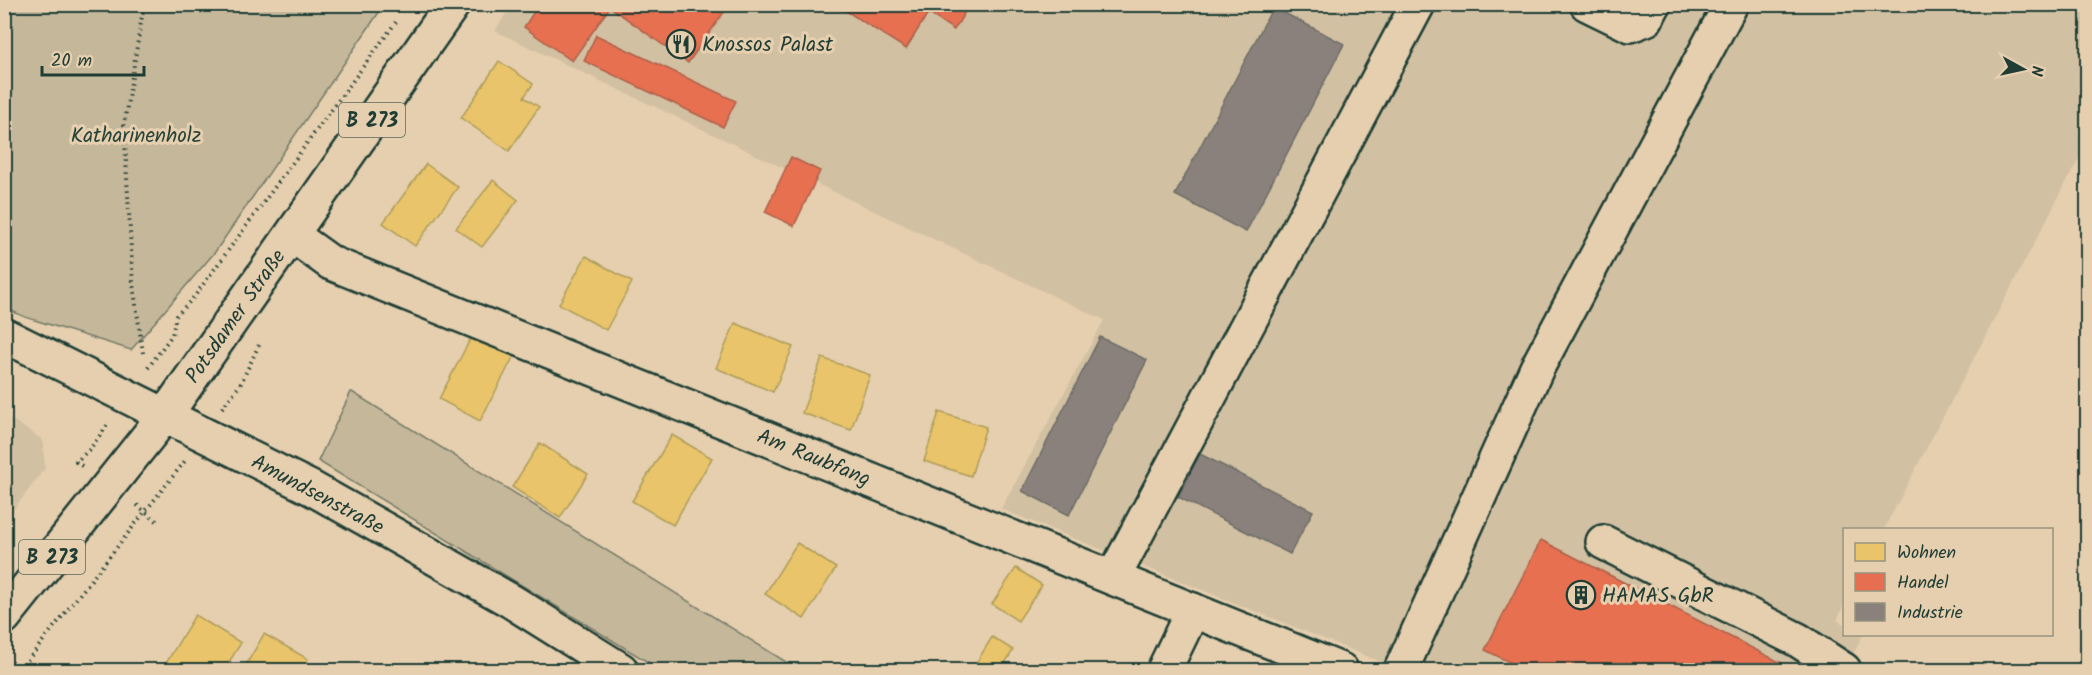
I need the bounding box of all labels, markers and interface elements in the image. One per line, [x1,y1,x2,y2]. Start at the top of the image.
restaurant icon: Knossos Palast [665,28,697,60]
place label: Knossos Palast [702,29,834,62]
scale bar [42,39,144,77]
north arrow [1993,39,2053,99]
text: 20 m [51,47,92,76]
text: N [2023,64,2049,78]
road number: B 273 [339,103,405,137]
park label: Katharinenholz [71,120,201,153]
street label: Potsdamer Straße [177,242,295,391]
street label: Am Raubfang [752,421,875,496]
street label: Amundsenstraße [245,446,390,545]
legend [1843,528,2053,636]
text: Wohnen [1897,539,1956,568]
road number: B 273 [19,540,85,574]
text: Handel [1897,569,1949,598]
building icon: HAMAS GbR [1565,579,1597,611]
place label: HAMAS GbR [1602,580,1714,613]
text: Industrie [1897,599,1963,628]

